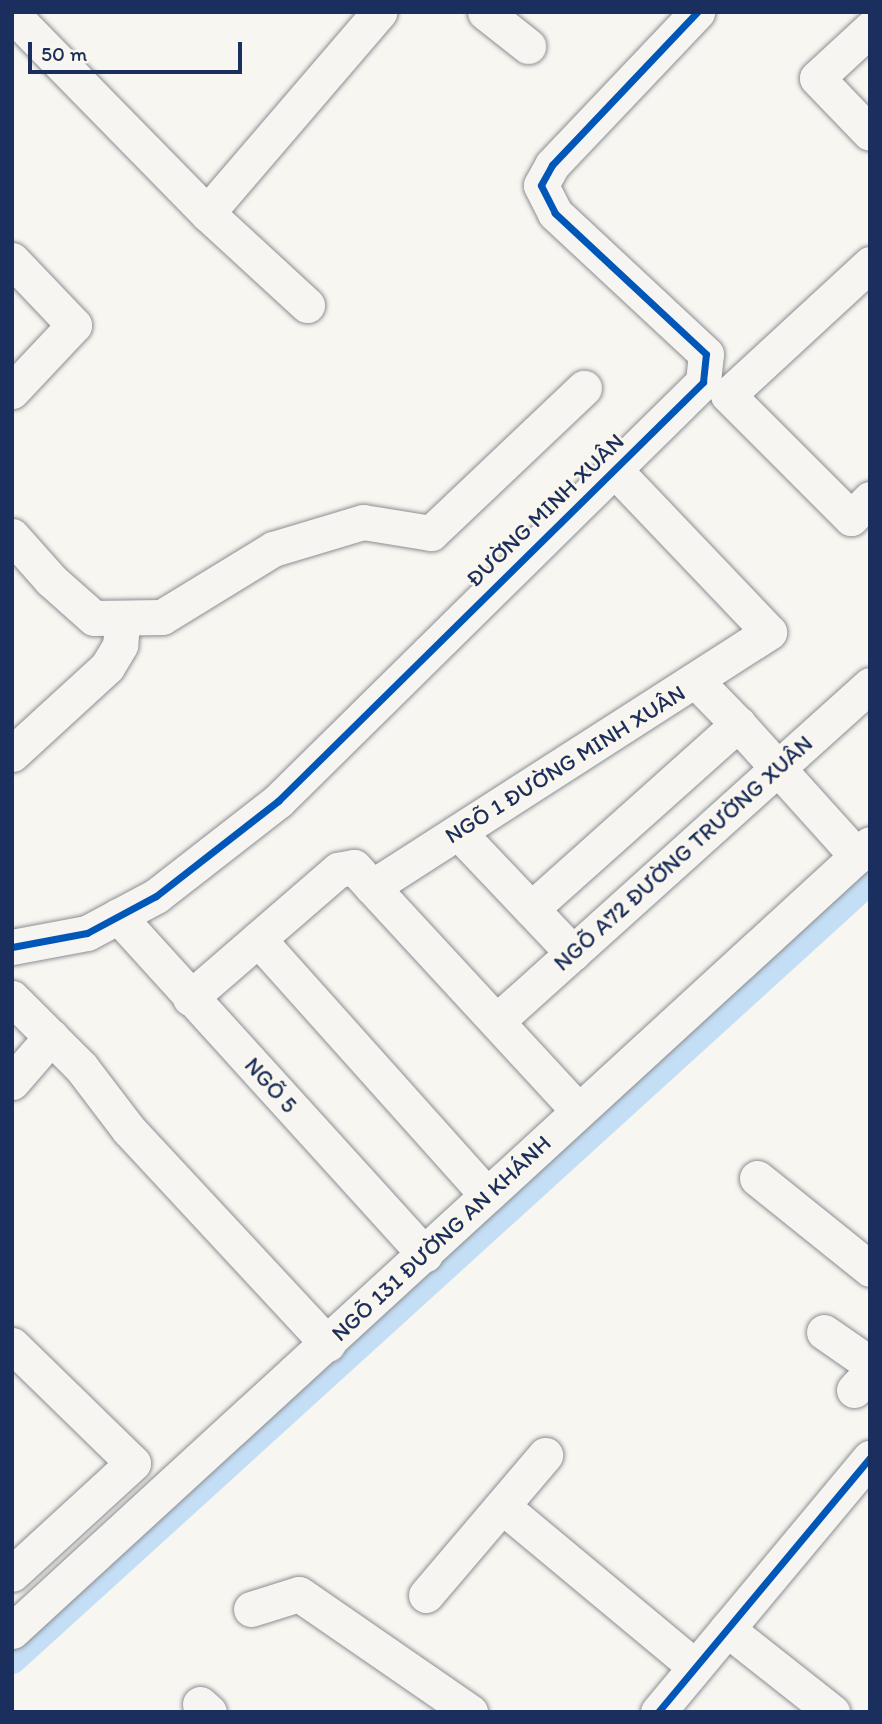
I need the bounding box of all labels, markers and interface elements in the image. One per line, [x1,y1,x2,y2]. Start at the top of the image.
scale bar [32,28,245,72]
text: 50 m [41,41,87,66]
street label: ĐƯỜNG MINH XUÂN [460,428,630,592]
street label: NGÕ 1 ĐƯỜNG MINH XUÂN [440,679,690,849]
street label: NGÕ A72 ĐƯỜNG TRƯỜNG XUÂN [548,729,818,977]
street label: NGÕ 5 [239,1051,303,1119]
street label: NGÕ 131 ĐƯỜNG AN KHÁNH [326,1129,556,1347]

